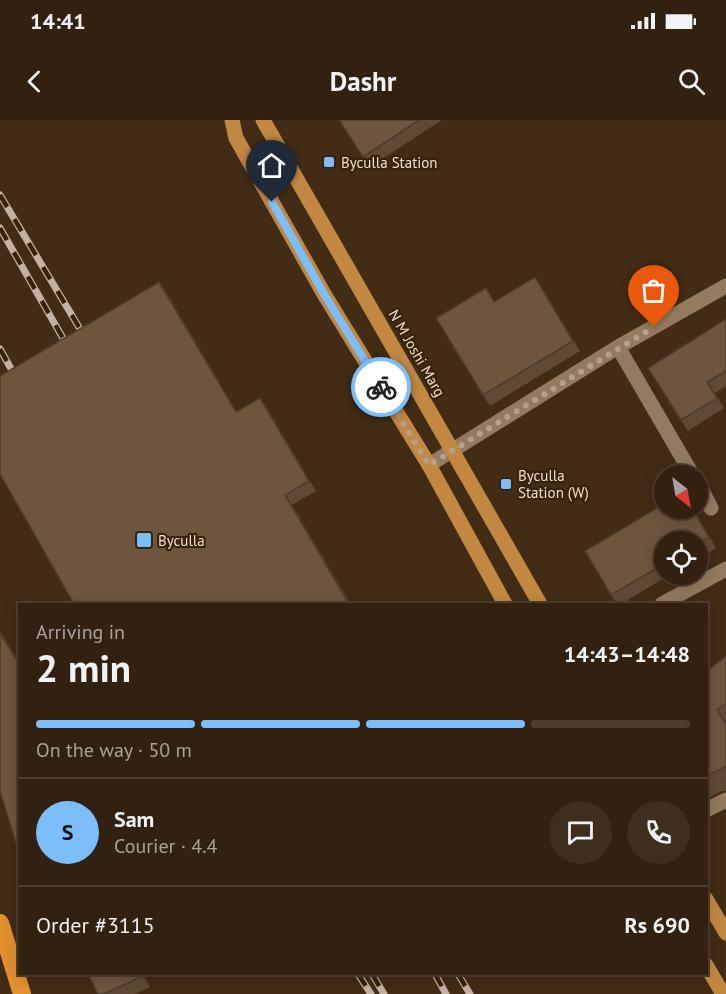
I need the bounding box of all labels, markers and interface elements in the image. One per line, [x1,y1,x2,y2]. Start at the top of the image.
text: 14:41 [30,7,86,35]
text: Dashr [330,64,396,98]
icon: back [18,65,51,98]
icon: search [675,65,708,98]
pin [246,140,297,202]
icon: home [255,149,288,182]
place label: Byculla Station [341,153,437,172]
marker: Byculla Station [322,155,336,169]
pin [628,265,679,327]
icon: bag [637,274,670,307]
street label: N M Joshi Marg [384,306,450,400]
courier [351,357,411,417]
icon: bike [365,371,398,404]
north arrow [654,465,708,519]
map controls [654,465,708,585]
place label: Byculla Station (W) [518,466,589,502]
marker: Byculla Station (W) [499,477,513,491]
marker: Byculla [135,531,153,549]
place label: Byculla [158,531,205,550]
button: locate [654,531,708,585]
text: Arriving in [36,619,125,645]
text: 14:43–14:48 [564,640,690,668]
text: 2 min [36,642,131,693]
text: On the way · 50 m [36,737,192,763]
button: chat [549,801,612,864]
button: phone [627,801,690,864]
text: Sam [114,805,154,833]
text: S [62,818,73,846]
text: Courier · 4.4 [114,833,217,859]
text: Order #3115 [36,911,155,939]
text: Rs 690 [624,911,690,939]

